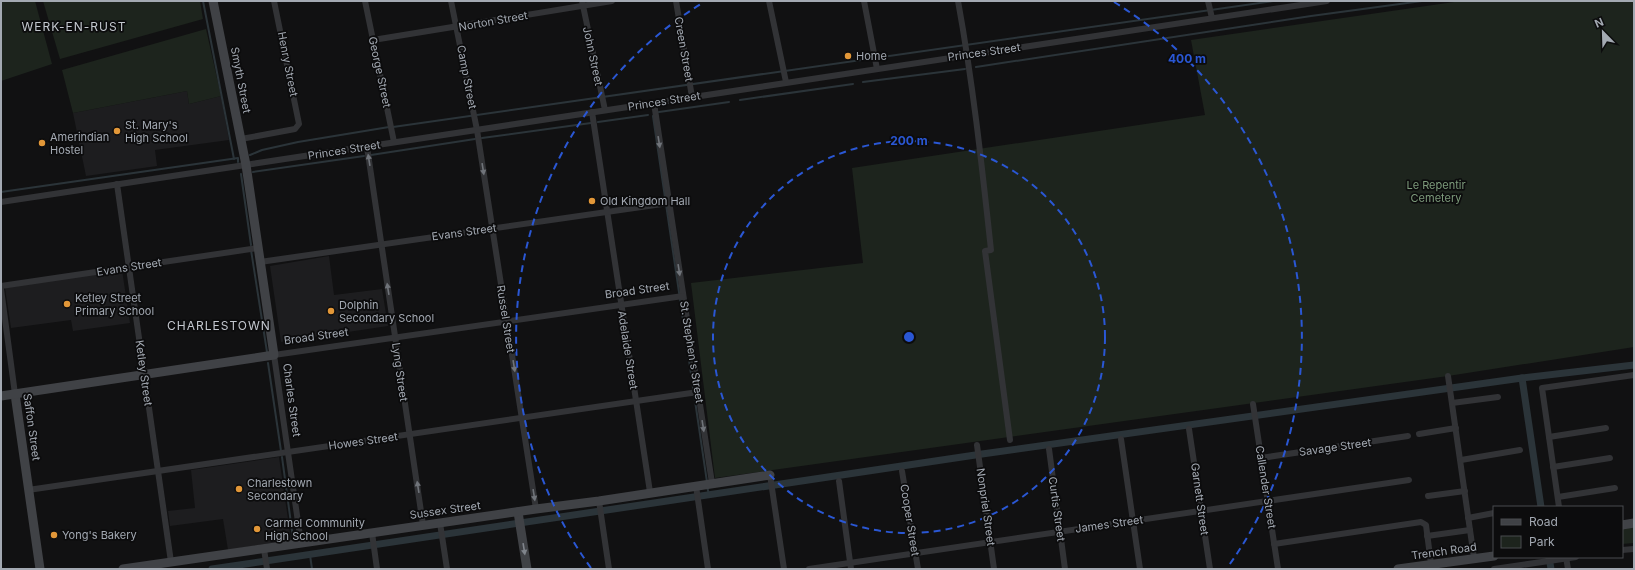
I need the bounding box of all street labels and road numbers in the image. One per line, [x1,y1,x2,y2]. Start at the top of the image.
street label: Norton Street [457,8,529,34]
street label: Creen Street [671,16,697,83]
street label: John Street [580,25,606,87]
street label: Henry Street [275,30,301,98]
street label: George Street [366,35,394,109]
street label: Princes Street [947,40,1022,64]
street label: Camp Street [454,44,480,110]
street label: Smyth Street [228,46,254,115]
street label: Princes Street [627,88,702,114]
street label: Princes Street [307,137,382,163]
street label: Evans Street [431,220,498,243]
street label: Evans Street [96,255,163,279]
street label: Broad Street [604,278,671,301]
street label: Russel Street [494,284,518,354]
street label: St. Stephen's Street [677,300,707,404]
street label: Adelaide Street [615,310,641,391]
street label: Broad Street [283,324,350,347]
street label: Ketley Street [132,339,156,407]
street label: Lyng Street [389,342,411,403]
street label: Charles Street [280,362,304,438]
street label: Saffon Street [20,392,44,462]
street label: Howes Street [327,429,399,453]
street label: Savage Street [1298,435,1372,459]
street label: Callender Street [1253,444,1280,530]
street label: Garnett Street [1188,462,1212,536]
street label: Nonpriel Street [974,467,998,547]
street label: Curtis Street [1046,476,1069,543]
street label: Cooper Street [897,483,923,557]
street label: Sussex Street [409,498,482,522]
street label: James Street [1074,512,1144,536]
street label: Trench Road [1410,539,1478,563]

